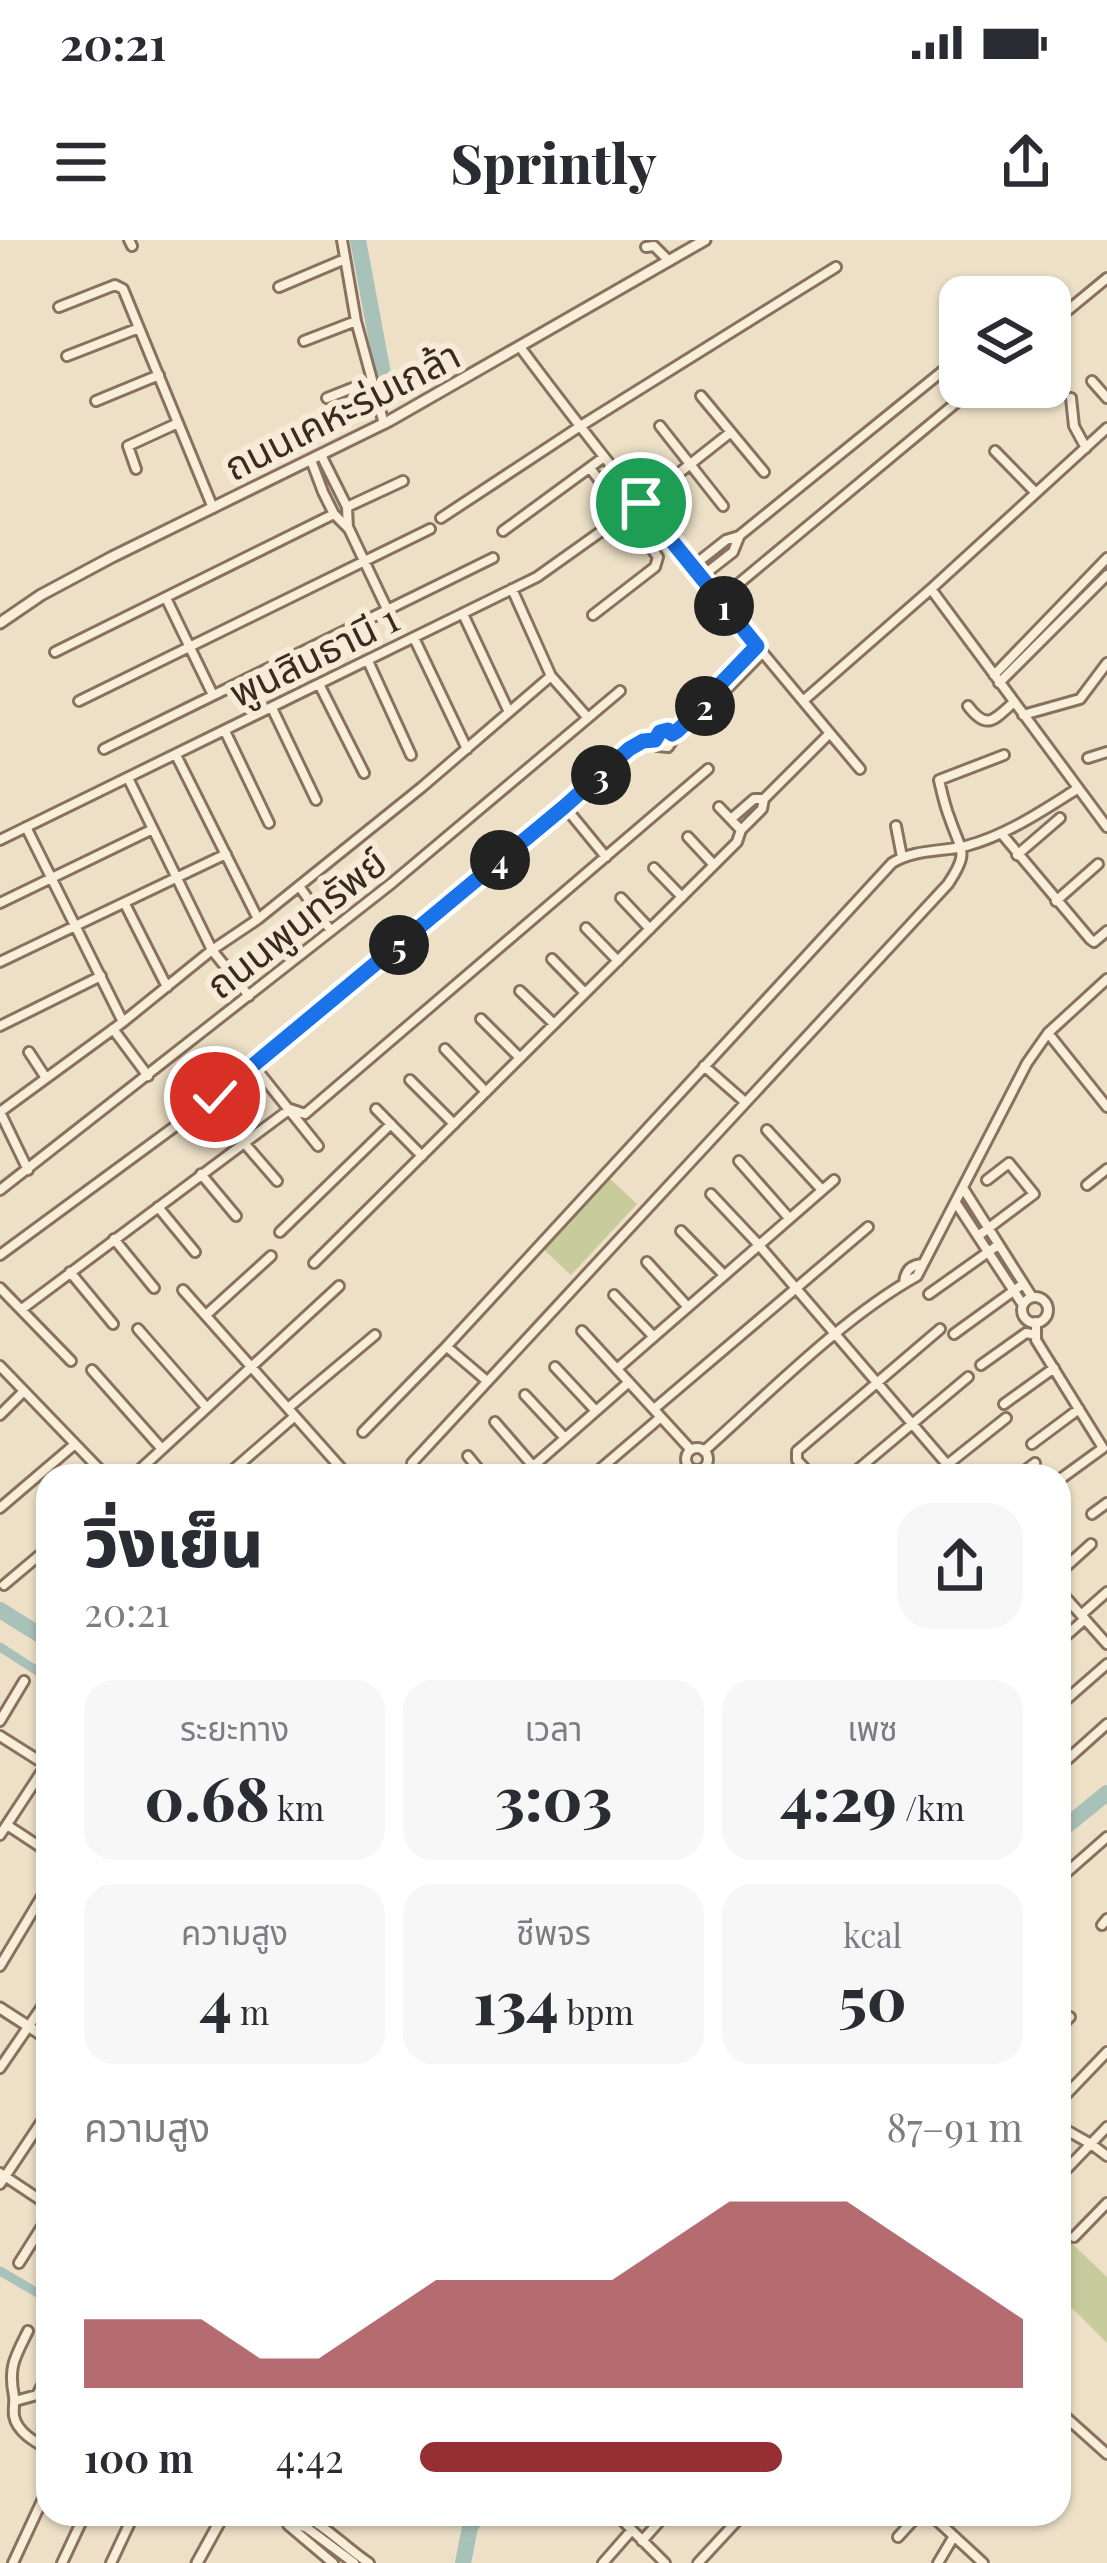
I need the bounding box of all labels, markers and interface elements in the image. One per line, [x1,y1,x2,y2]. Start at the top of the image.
text: 20:21 [60,12,166,72]
text: Sprintly [450,126,657,198]
icon: menu [48,129,114,195]
icon: share [993,129,1059,195]
map controls [939,276,1071,408]
button: layers [939,276,1071,408]
street label: ถนนเคหะร่มเกล้า [214,327,468,491]
pin [590,452,692,554]
icon: arrive [608,470,674,536]
pin: 1 [694,576,754,636]
text: 1 [718,584,730,628]
street label: พูนสินธานี 1 [220,591,406,717]
pin: 2 [675,676,735,736]
text: 2 [696,684,714,728]
pin: 3 [571,745,631,805]
text: 3 [593,753,609,797]
pin: 4 [470,830,530,890]
street label: ถนนพูนทรัพย์ [194,835,396,1009]
text: 4 [491,838,509,882]
pin: 5 [369,915,429,975]
text: 5 [391,923,407,967]
pin [164,1046,266,1148]
icon: check [182,1064,248,1130]
text: วิ่งเย็น [84,1496,264,1584]
button: share [897,1503,1023,1629]
text: 20:21 [84,1585,170,1637]
text: ระยะทาง [180,1705,289,1749]
text: เวลา [525,1705,582,1749]
text: เพซ [847,1705,898,1749]
text: 0.68 [145,1756,270,1836]
text: 3:03 [495,1756,612,1836]
text: 4:29 [780,1756,897,1836]
text: km [270,1785,324,1829]
text: /km [897,1785,965,1829]
text: ความสูง [181,1909,288,1953]
text: ชีพจร [516,1909,591,1953]
text: kcal [843,1912,902,1956]
text: 50 [838,1956,907,2036]
text: 4 [200,1960,232,2040]
text: 134 [473,1960,559,2040]
text: m [232,1989,269,2033]
text: bpm [559,1989,634,2033]
text: ความสูง [84,2100,210,2152]
text: 87–91 m [886,2100,1023,2152]
text: 100 m [84,2431,194,2483]
text: 4:42 [276,2431,344,2483]

